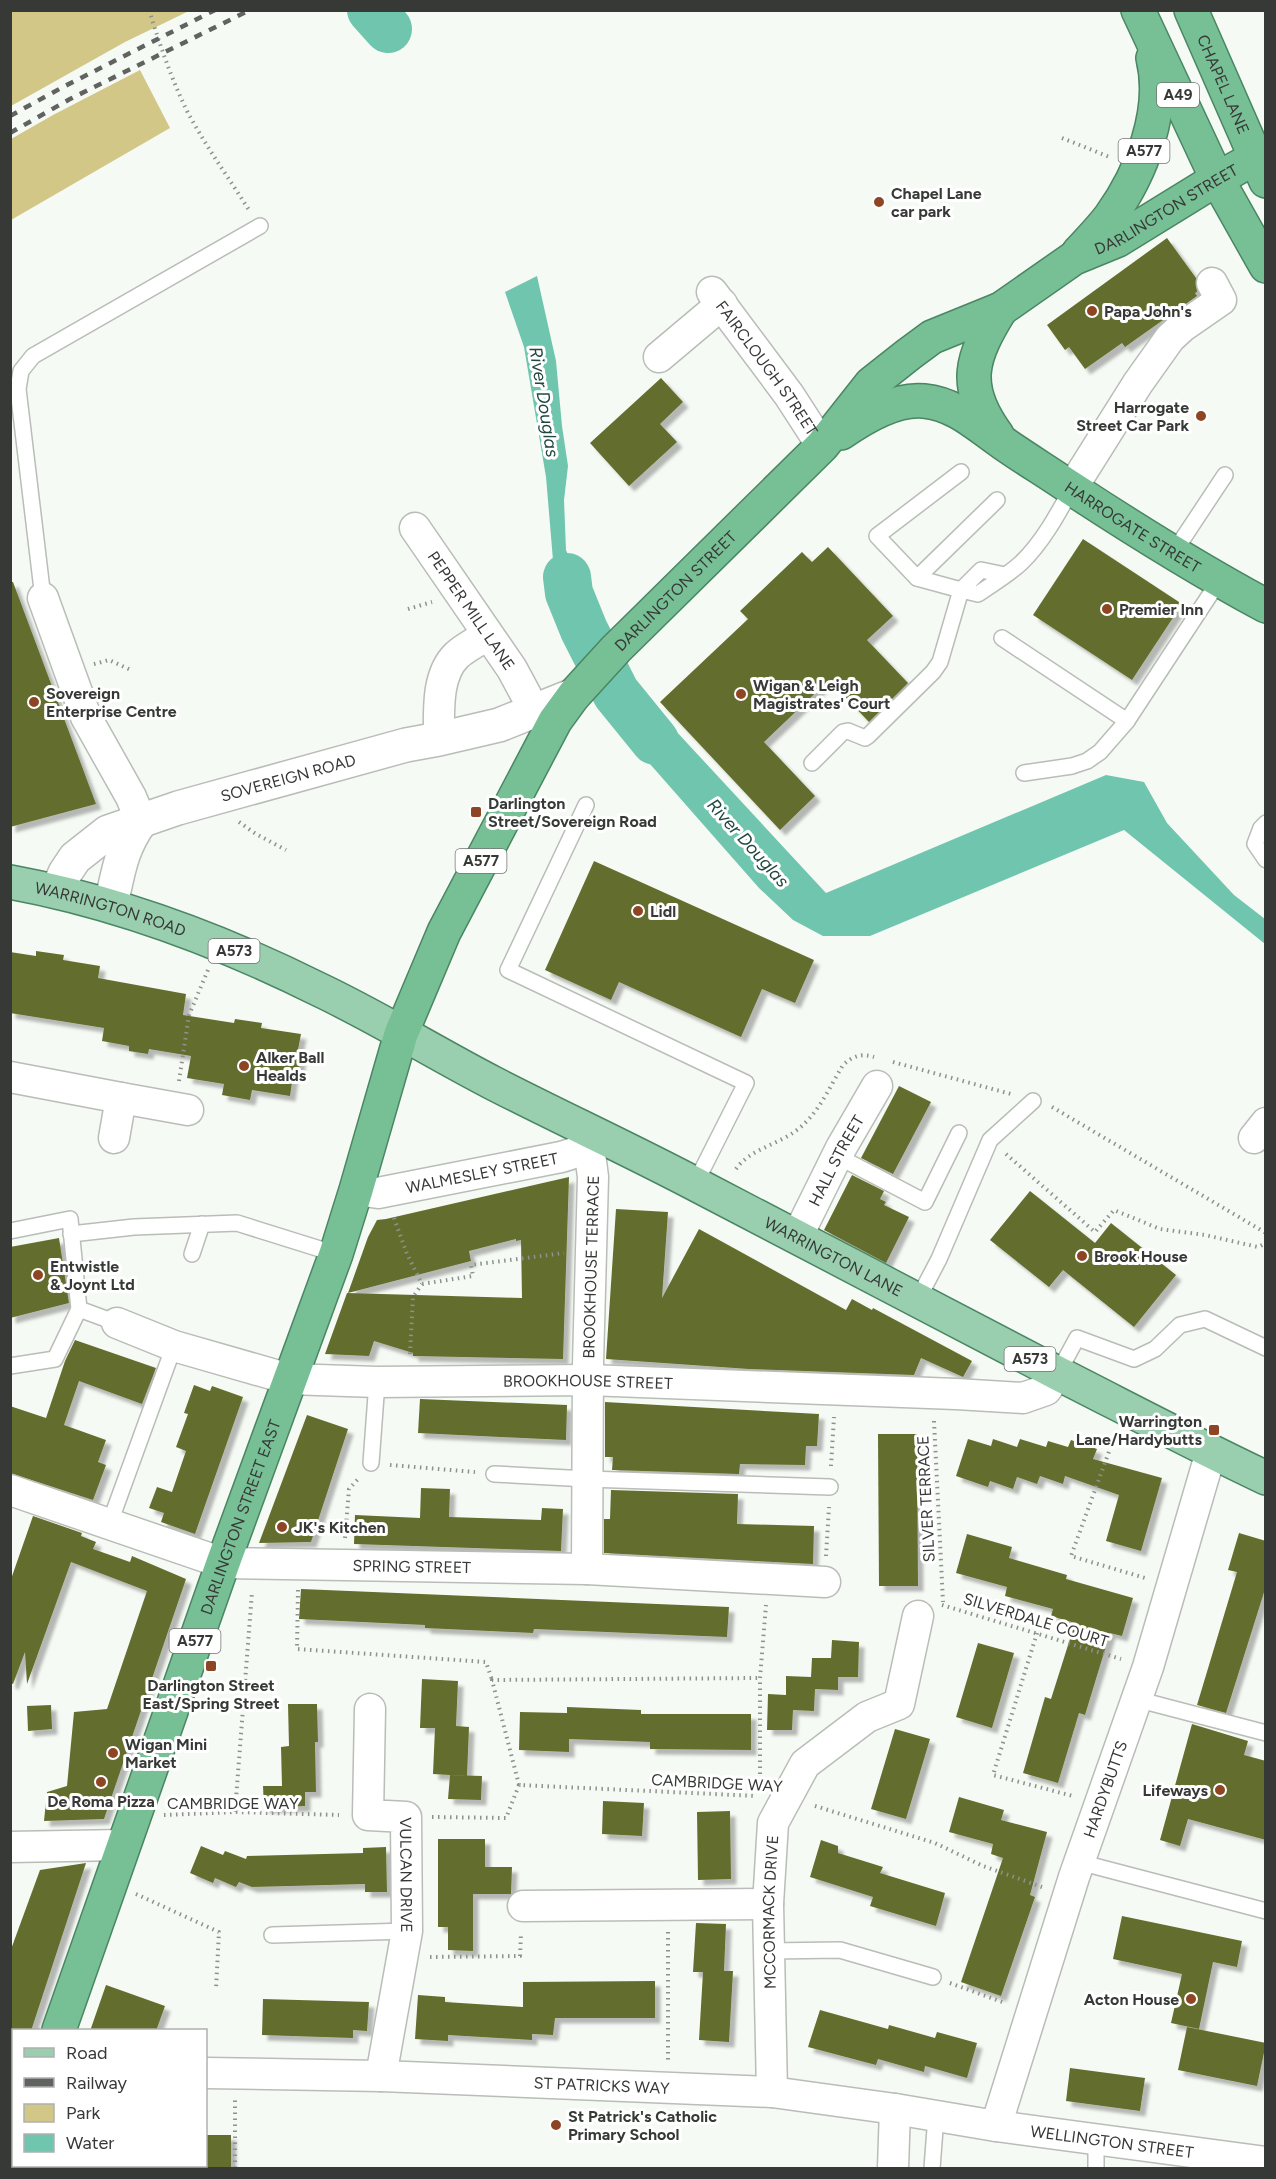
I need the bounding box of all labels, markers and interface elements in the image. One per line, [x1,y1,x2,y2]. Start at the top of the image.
street label: CHAPEL LANE [1193,32,1254,137]
road number: A49 [1157,83,1199,107]
road number: A577 [1118,139,1170,163]
street label: DARLINGTON STREET [1091,160,1241,258]
place label: Chapel Lane car park [891,184,982,221]
marker: Chapel Lane car park [872,195,886,209]
street label: FAIRCLOUGH STREET [712,297,822,439]
place label: Papa John's [1104,302,1192,321]
marker: Papa John's [1085,304,1099,318]
water label: River Douglas [524,345,564,459]
place label: Harrogate Street Car Park [1076,398,1189,435]
marker: Harrogate Street Car Park [1194,409,1208,423]
street label: HARROGATE STREET [1061,477,1204,577]
street label: DARLINGTON STREET [610,527,740,655]
street label: PEPPER MILL LANE [424,547,519,674]
place label: Premier Inn [1119,600,1203,619]
marker: Premier Inn [1100,602,1114,616]
place label: Wigan & Leigh Magistrates' Court [753,676,890,713]
place label: Sovereign Enterprise Centre [46,684,177,721]
marker: Wigan & Leigh Magistrates' Court [734,687,748,701]
marker: Sovereign Enterprise Centre [27,695,41,709]
street label: SOVEREIGN ROAD [218,750,358,805]
place label: Darlington Street/Sovereign Road [488,794,657,831]
water label: River Douglas [703,794,794,892]
marker: Darlington Street/Sovereign Road [469,805,483,819]
road number: A577 [456,849,506,873]
street label: WARRINGTON ROAD [33,878,189,940]
place label: Lidl [650,902,676,921]
marker: Lidl [631,904,645,918]
road number: A573 [208,939,260,963]
place label: Alker Ball Healds [256,1048,325,1085]
marker: Alker Ball Healds [237,1059,251,1073]
street label: HALL STREET [804,1111,868,1209]
street label: WALMESLEY STREET [404,1148,560,1197]
street label: BROOKHOUSE TERRACE [579,1175,603,1359]
street label: WARRINGTON LANE [761,1213,906,1300]
place label: Brook House [1094,1247,1188,1266]
marker: Brook House [1075,1249,1089,1263]
place label: Entwistle & Joynt Ltd [50,1257,135,1294]
marker: Entwistle & Joynt Ltd [31,1268,45,1282]
road number: A573 [1004,1347,1056,1371]
street label: BROOKHOUSE STREET [503,1370,673,1393]
place label: Warrington Lane/Hardybutts [1076,1412,1203,1449]
street label: DARLINGTON STREET EAST [196,1417,284,1617]
marker: Warrington Lane/Hardybutts [1207,1423,1221,1437]
street label: SILVER TERRACE [913,1435,939,1563]
place label: JK's Kitchen [294,1518,386,1537]
marker: JK's Kitchen [275,1520,289,1534]
street label: SPRING STREET [352,1556,471,1577]
street label: SILVERDALE COURT [961,1589,1111,1651]
road number: A577 [170,1629,220,1653]
marker: Darlington Street East/Spring Street [204,1659,218,1673]
place label: Darlington Street East/Spring Street [142,1676,280,1713]
place label: Wigan Mini Market [125,1735,207,1772]
street label: HARDYBUTTS [1079,1738,1131,1840]
marker: Wigan Mini Market [106,1746,120,1760]
street label: CAMBRIDGE WAY [651,1770,784,1796]
marker: De Roma Pizza [94,1775,108,1789]
place label: Lifeways [1143,1781,1209,1800]
marker: Lifeways [1213,1783,1227,1797]
place label: De Roma Pizza [47,1792,155,1811]
street label: CAMBRIDGE WAY [167,1794,299,1813]
street label: VULCAN DRIVE [397,1817,417,1933]
street label: MCCORMACK DRIVE [758,1834,782,1989]
place label: Acton House [1084,1990,1179,2009]
marker: Acton House [1184,1992,1198,2006]
legend [12,2029,207,2167]
text: Road [66,2042,107,2064]
text: Railway [66,2072,128,2094]
street label: ST PATRICKS WAY [533,2073,670,2097]
text: Park [66,2102,101,2124]
place label: St Patrick's Catholic Primary School [568,2107,717,2144]
marker: St Patrick's Catholic Primary School [549,2118,563,2132]
street label: WELLINGTON STREET [1029,2121,1195,2162]
text: Water [66,2132,114,2154]

